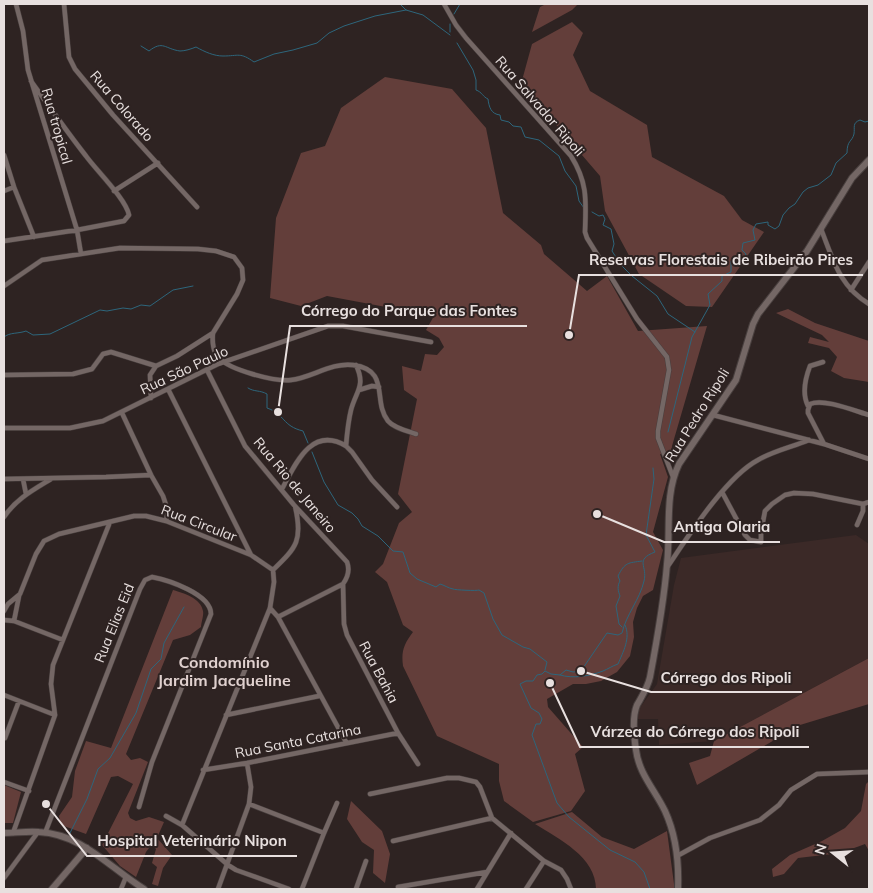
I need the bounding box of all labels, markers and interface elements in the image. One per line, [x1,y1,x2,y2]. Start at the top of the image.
street label: Rua Salvador Ripoli [491,52,589,160]
street label: Rua Colorado [86,67,158,145]
street label: Rua tropical [38,86,76,166]
callout: Reservas Florestais de Ribeirão Pires [579,245,863,275]
text: Reservas Florestais de Ribeirão Pires [589,250,853,269]
callout: Córrego do Parque das Fontes [290,296,527,326]
text: Córrego do Parque das Fontes [301,301,517,320]
street label: Rua São Paulo [137,342,231,398]
street label: Rua Pedro Ripoli [661,365,733,465]
street label: Rua Rio de Janeiro [250,434,340,536]
street label: Rua Circular [159,500,240,546]
callout: Antiga Olaria [664,512,780,542]
text: Antiga Olaria [674,517,770,536]
street label: Rua Elias Eid [90,581,138,665]
street label: Rua Bahia [355,638,403,706]
district label: Condomínio Jardim Jacqueline [157,652,291,690]
callout: Córrego dos Ripoli [651,662,802,692]
text: Córrego dos Ripoli [660,668,792,687]
callout: Várzea do Córrego dos Ripoli [580,717,809,747]
street label: Rua Santa Catarina [233,720,363,762]
text: Várzea do Córrego dos Ripoli [590,722,799,741]
callout: Hospital Veterinário Nipon [87,826,297,856]
north arrow [808,828,858,878]
text: Hospital Veterinário Nipon [97,831,287,850]
text: N [810,842,831,857]

